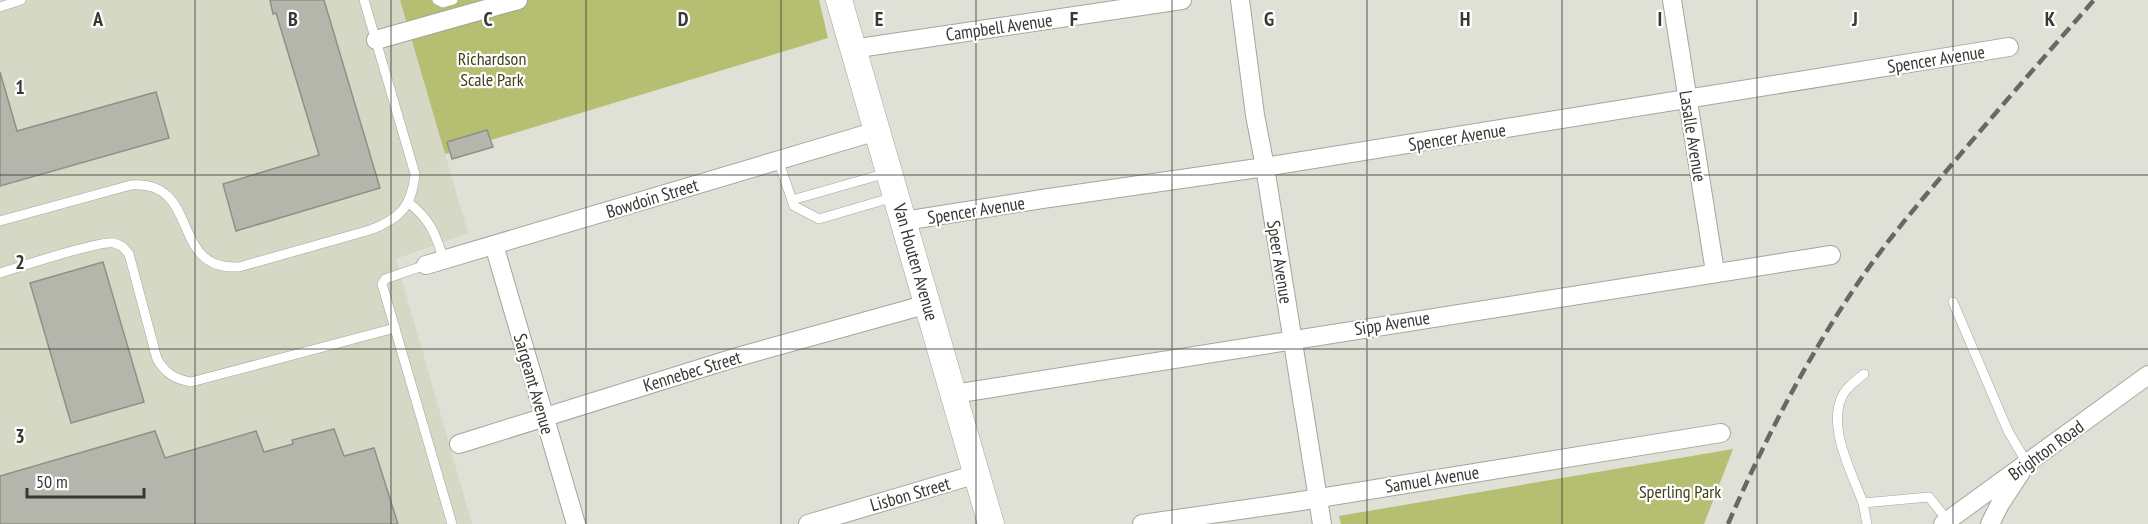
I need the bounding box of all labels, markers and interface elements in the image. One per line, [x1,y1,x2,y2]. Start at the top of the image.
text: A [92,6,104,32]
text: B [288,6,298,32]
text: C [483,6,493,32]
text: D [678,6,689,32]
text: E [875,6,883,32]
text: F [1070,6,1078,32]
text: G [1264,6,1274,32]
text: H [1460,6,1470,32]
text: I [1658,6,1662,32]
text: J [1851,6,1858,32]
text: K [2045,6,2056,32]
street label: Campbell Avenue [944,8,1054,46]
street label: Spencer Avenue [1886,40,1986,78]
park label: Richardson Scale Park [458,47,526,91]
text: 1 [15,74,25,100]
street label: Lasalle Avenue [1674,89,1712,183]
street label: Spencer Avenue [1407,118,1507,156]
street label: Bowdoin Street [603,173,701,223]
street label: Spencer Avenue [926,191,1026,229]
street label: Van Houten Avenue [888,200,944,323]
street label: Speer Avenue [1262,219,1298,305]
text: 2 [15,249,25,275]
street label: Sipp Avenue [1353,306,1431,340]
street label: Sargeant Avenue [509,331,559,437]
street label: Kennebec Street [640,345,744,397]
street label: Brighton Road [2004,415,2088,485]
text: 3 [15,423,25,449]
street label: Samuel Avenue [1383,460,1481,498]
scale bar [27,461,144,499]
text: 50 m [36,470,68,493]
street label: Lisbon Street [867,472,953,516]
park label: Sperling Park [1639,480,1721,503]

